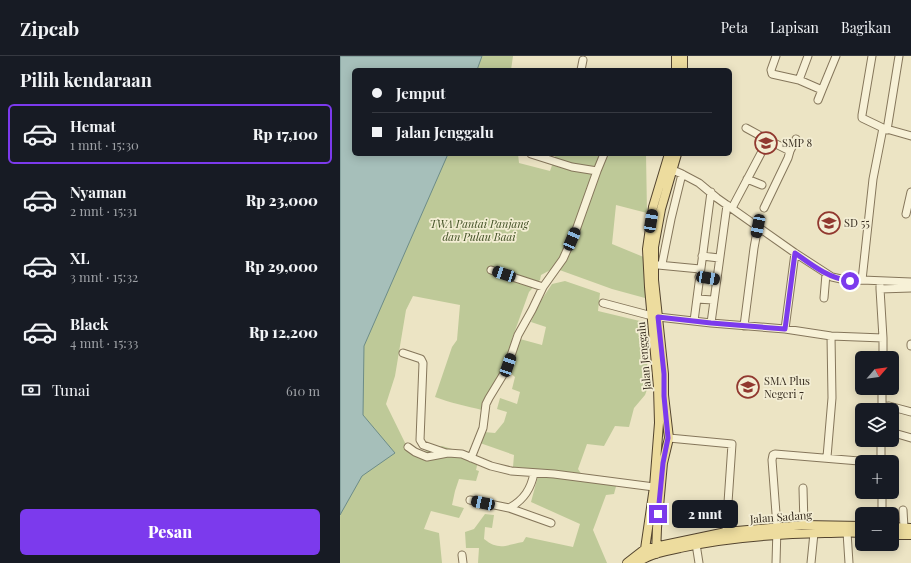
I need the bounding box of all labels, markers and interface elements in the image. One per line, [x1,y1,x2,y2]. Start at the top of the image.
text: Zipcab [20,15,79,41]
text: Peta [721,18,748,37]
text: Lapisan [770,18,819,37]
text: Bagikan [841,18,891,37]
text: Pilih kendaraan [20,68,152,92]
text: Jemput [396,83,446,103]
icon: car [22,116,58,152]
text: Hemat [70,116,116,136]
text: Jalan Jenggalu [396,122,494,142]
text: Rp 17,100 [253,124,318,144]
school or university icon: SMP 8 [753,130,779,156]
place label: SMP 8 [782,135,812,150]
text: 1 mnt · 15:30 [70,136,139,153]
icon: car [22,182,58,218]
text: Nyaman [70,182,127,202]
text: Rp 23,000 [246,190,318,210]
text: 2 mnt · 15:31 [70,202,137,219]
car [643,208,659,234]
school or university icon: SD 55 [816,210,842,236]
car [750,213,766,239]
place label: SD 55 [844,215,870,230]
park label: TWA Pantai Panjang dan Pulau Baai [430,216,530,244]
car [562,226,582,252]
icon: car [22,248,58,284]
text: XL [70,248,90,268]
text: Rp 29,000 [245,256,318,276]
car [491,265,517,283]
text: 3 mnt · 15:32 [70,268,138,285]
car [695,270,721,286]
route start [841,272,859,290]
icon: car [22,314,58,350]
text: Black [70,314,109,334]
street label: Jalan Jenggalu [633,321,654,392]
text: Rp 12,200 [249,322,318,342]
text: 4 mnt · 15:33 [70,334,138,351]
north arrow [855,351,899,395]
map controls [855,351,899,551]
car [498,352,518,378]
place label: SMA Plus Negeri 7 [764,373,810,401]
school or university icon: SMA Plus Negeri 7 [735,374,761,400]
icon: cash [20,379,42,401]
text: Tunai [52,380,90,400]
text: 610 m [286,382,320,399]
button: layers [855,403,899,447]
button: + [855,455,899,499]
car [470,495,496,511]
callout: 2 mnt [672,500,738,528]
route end [649,505,667,523]
text: 2 mnt [688,505,722,522]
street label: Jalan Sadang [748,507,813,526]
button: − [855,507,899,551]
button: Pesan [20,509,320,555]

